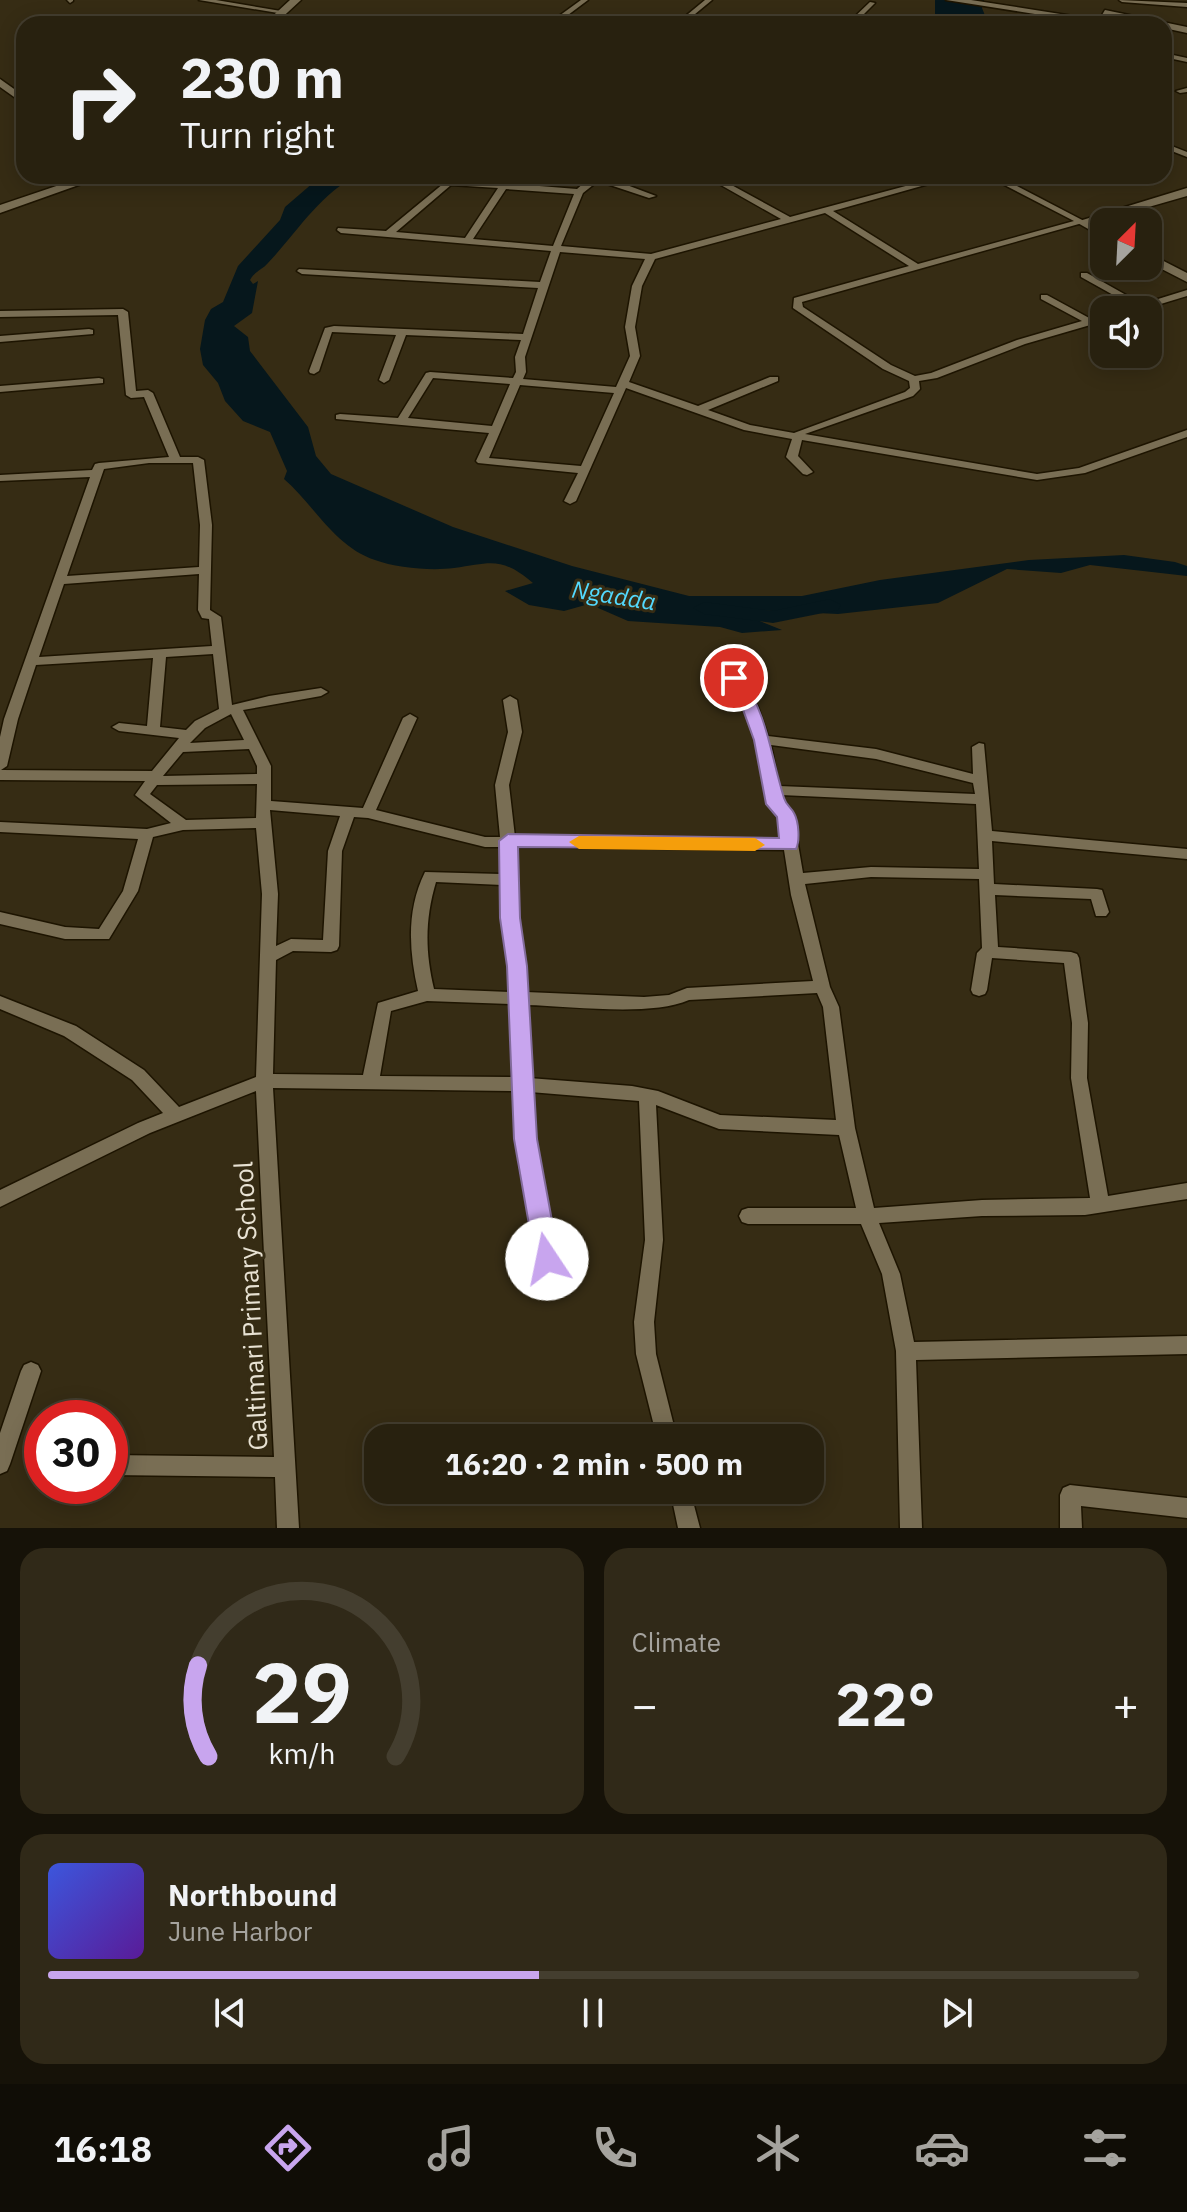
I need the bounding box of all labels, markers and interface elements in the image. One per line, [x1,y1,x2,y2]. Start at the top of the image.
text: 230 m [180,41,344,113]
icon: right [48,48,152,152]
text: Turn right [180,111,336,158]
north arrow [1090,208,1162,280]
map controls [1090,208,1162,368]
button: sound [1090,296,1162,368]
water label: Ngadda [570,573,658,617]
pin [700,644,768,712]
icon: arrive [712,656,756,700]
street label: Galtimari Primary School [225,1161,275,1451]
position arrow [505,1217,589,1301]
speed limit sign: 30 [24,1400,128,1504]
text: 16:20 · 2 min · 500 m [445,1444,743,1483]
text: Climate [632,1625,721,1659]
text: 29 [252,1638,352,1746]
text: 22° [835,1664,935,1743]
text: − [632,1676,658,1733]
text: + [1113,1676,1139,1733]
text: km/h [268,1735,335,1772]
text: Northbound [168,1875,337,1914]
text: June Harbor [168,1914,312,1948]
icon: previous [208,1991,252,2035]
icon: pause [571,1991,615,2035]
icon: next [935,1991,979,2035]
icon: directions [260,2120,316,2176]
icon: music [423,2120,479,2176]
icon: phone [587,2120,643,2176]
icon: climate [750,2120,806,2176]
icon: car [914,2120,970,2176]
icon: filters [1077,2120,1133,2176]
text: 16:18 [54,2125,152,2172]

